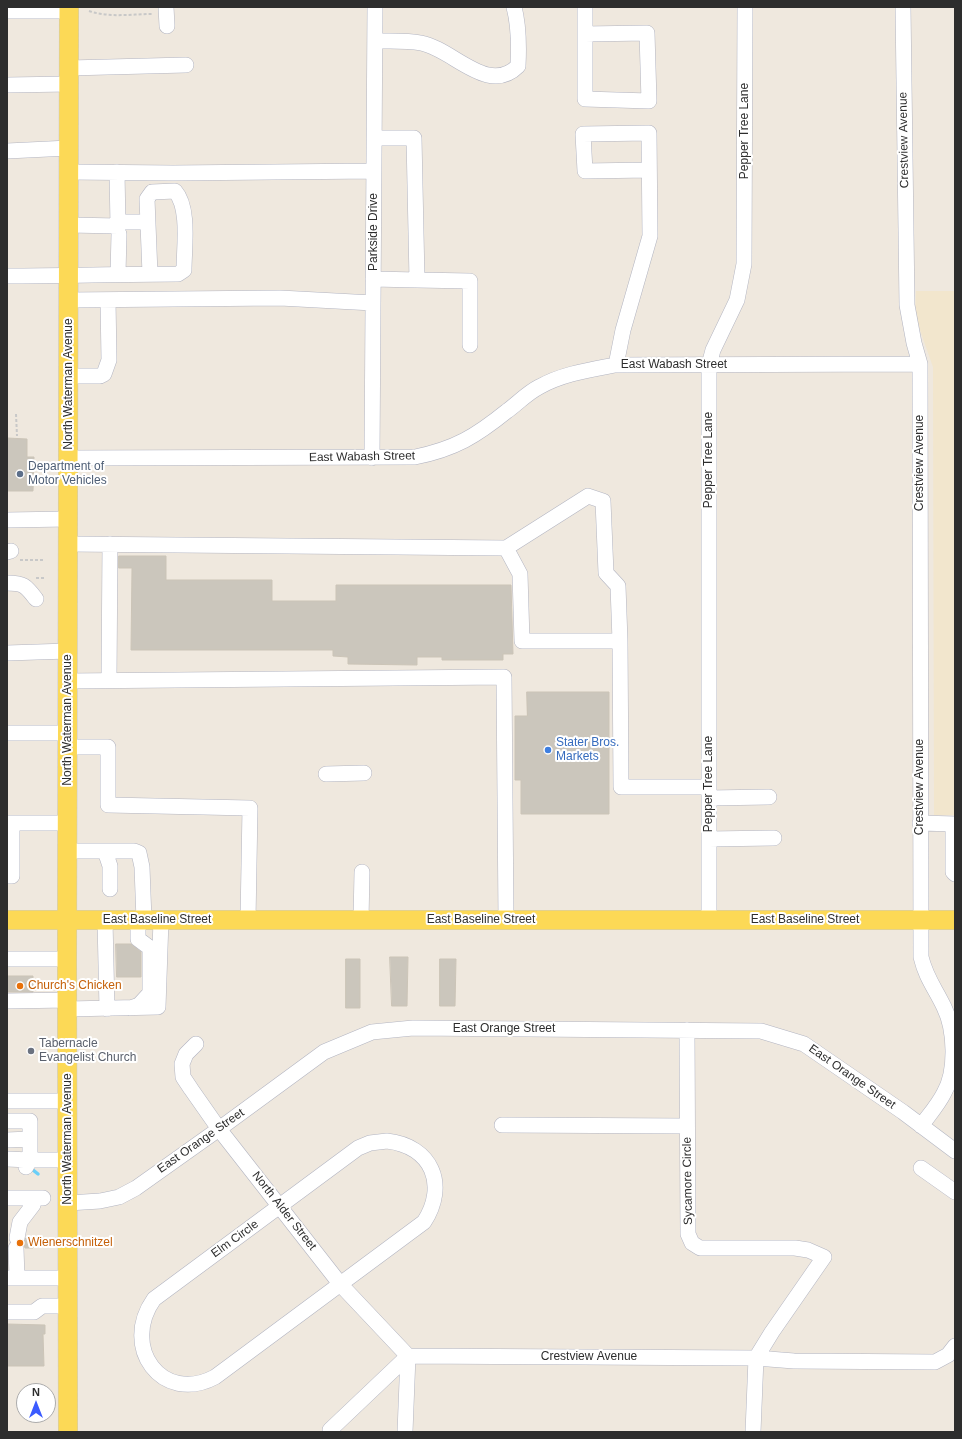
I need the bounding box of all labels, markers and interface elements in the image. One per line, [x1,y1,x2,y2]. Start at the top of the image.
street label: Pepper Tree Lane [738,83,752,179]
street label: Crestview Avenue [896,92,912,188]
street label: Parkside Drive [367,193,381,271]
street label: North Waterman Avenue [62,318,76,450]
street label: East Wabash Street [621,358,727,372]
street label: Pepper Tree Lane [702,412,716,508]
street label: Crestview Avenue [913,415,927,511]
street label: East Wabash Street [309,449,415,465]
place label: Department of Motor Vehicles [28,460,107,488]
marker: Department of Motor Vehicles [15,469,25,479]
street label: North Waterman Avenue [61,654,75,786]
place label: Stater Bros. Markets [556,736,619,764]
street label: Pepper Tree Lane [702,736,716,832]
street label: Crestview Avenue [913,739,927,835]
marker: Stater Bros. Markets [543,745,553,755]
street label: East Baseline Street [103,913,211,927]
street label: East Baseline Street [427,913,535,927]
street label: East Baseline Street [751,913,859,927]
place label: Church's Chicken [28,979,122,993]
marker: Church's Chicken [15,981,25,991]
street label: East Orange Street [453,1022,555,1036]
place label: Tabernacle Evangelist Church [39,1037,136,1065]
street label: East Orange Street [806,1042,898,1112]
marker: Tabernacle Evangelist Church [26,1046,36,1056]
street label: North Waterman Avenue [61,1073,75,1205]
street label: East Orange Street [155,1106,247,1176]
street label: Sycamore Circle [680,1137,696,1225]
street label: North Alder Street [249,1169,319,1253]
street label: Elm Circle [209,1217,261,1261]
place label: Wienerschnitzel [28,1236,113,1250]
marker: Wienerschnitzel [15,1238,25,1248]
street label: Crestview Avenue [541,1350,637,1364]
north arrow [16,1383,56,1423]
text: N [32,1386,40,1398]

